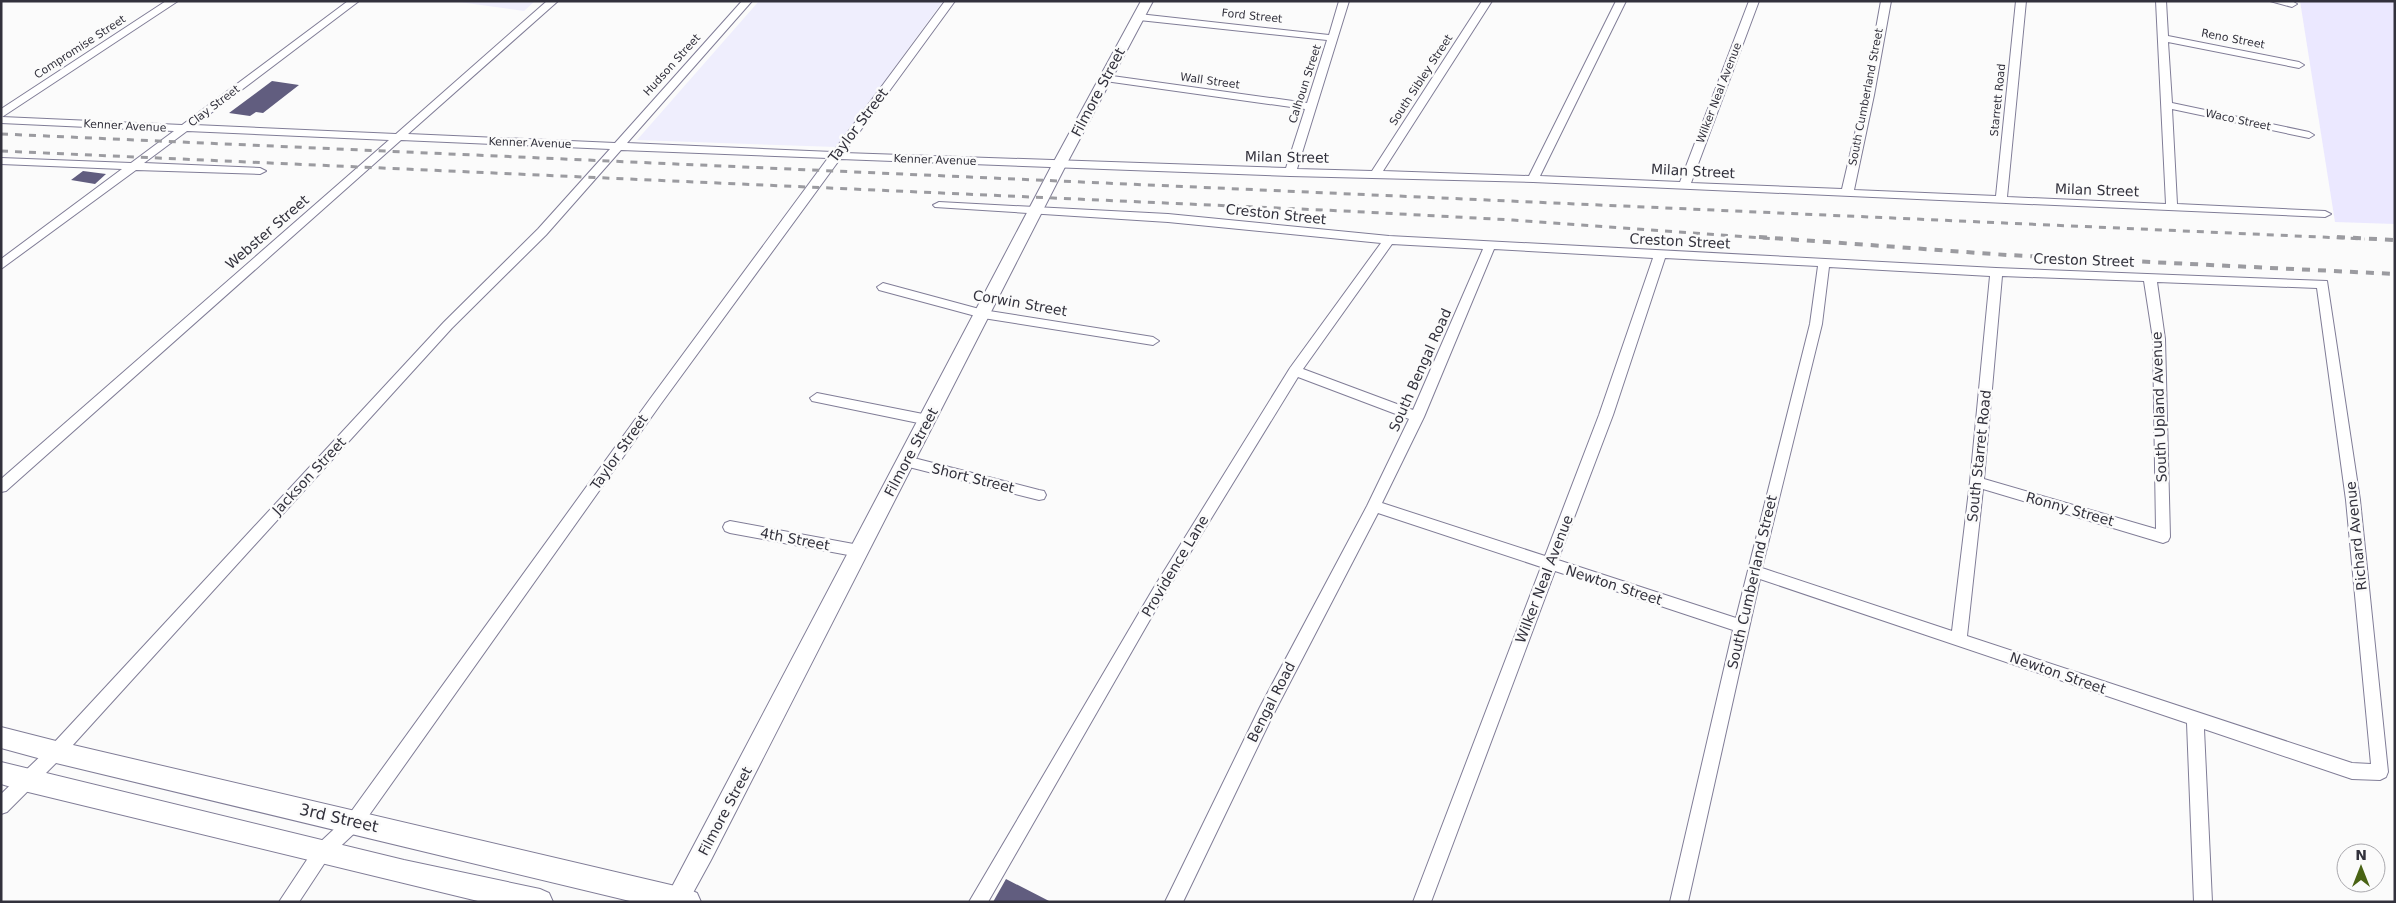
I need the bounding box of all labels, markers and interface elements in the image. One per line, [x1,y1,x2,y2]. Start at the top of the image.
street label: Ford Street [1221,6,1284,26]
street label: Compromise Street [32,12,129,81]
street label: South Cumberland Street [1846,26,1886,167]
street label: Reno Street [2200,26,2267,52]
street label: Hudson Street [641,31,704,99]
street label: South Sibley Street [1387,32,1456,128]
street label: Wilker Neal Avenue [1694,41,1744,145]
street label: Calhoun Street [1286,42,1324,125]
street label: Filmore Street [1068,45,1128,139]
street label: Starrett Road [1988,63,2008,137]
street label: Wall Street [1179,70,1241,92]
street label: Clay Street [186,82,243,130]
street label: Taylor Street [824,85,891,166]
street label: Waco Street [2204,107,2273,133]
street label: Kenner Avenue [83,117,167,135]
street label: Kenner Avenue [488,135,572,151]
street label: Milan Street [1245,148,1330,166]
street label: Kenner Avenue [893,152,977,168]
street label: Milan Street [1650,161,1736,181]
street label: Milan Street [2055,181,2140,199]
street label: Webster Street [222,191,312,272]
street label: Creston Street [1225,201,1328,227]
street label: Creston Street [1629,230,1731,252]
street label: Creston Street [2033,250,2135,270]
street label: Corwin Street [972,287,1069,319]
street label: South Bengal Road [1386,306,1454,434]
street label: South Upland Avenue [2148,331,2170,483]
street label: South Starret Road [1964,389,1994,523]
street label: Filmore Street [881,405,941,499]
street label: Taylor Street [587,411,651,494]
street label: Jackson Street [268,434,349,519]
street label: Short Street [930,460,1016,496]
street label: Richard Avenue [2342,481,2370,591]
street label: Ronny Street [2024,489,2116,529]
street label: South Cumberland Street [1724,493,1780,670]
street label: Providence Lane [1138,512,1212,620]
street label: Wilker Neal Avenue [1512,513,1576,645]
street label: 4th Street [759,524,832,554]
street label: Newton Street [1564,562,1665,608]
street label: Newton Street [2008,649,2109,697]
street label: Bengal Road [1244,659,1298,745]
street label: Filmore Street [695,764,755,858]
street label: 3rd Street [298,800,380,836]
north arrow [2336,843,2386,893]
text: N [2355,847,2367,863]

